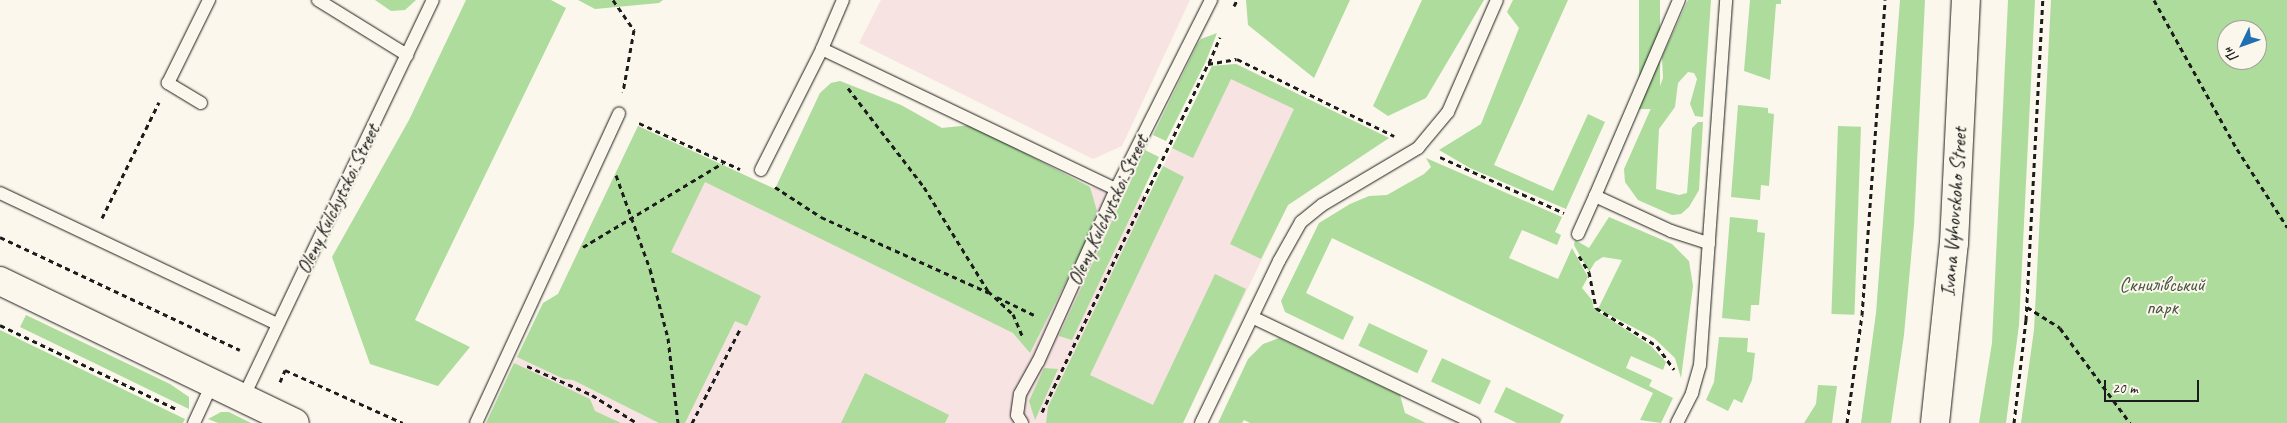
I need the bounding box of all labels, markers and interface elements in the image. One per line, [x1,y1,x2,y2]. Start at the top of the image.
north arrow [2217,20,2267,70]
text: Пн [2220,44,2242,66]
street label: Oleny Kulchytskoi Street [291,120,385,278]
street label: Ivana Vyhovskoho Street [1936,127,1972,297]
street label: Oleny Kulchytskoi Street [1063,131,1153,289]
park label: Скнилівський парк [2119,273,2205,320]
scale bar [2107,370,2202,402]
text: 20 m [2112,379,2138,398]

